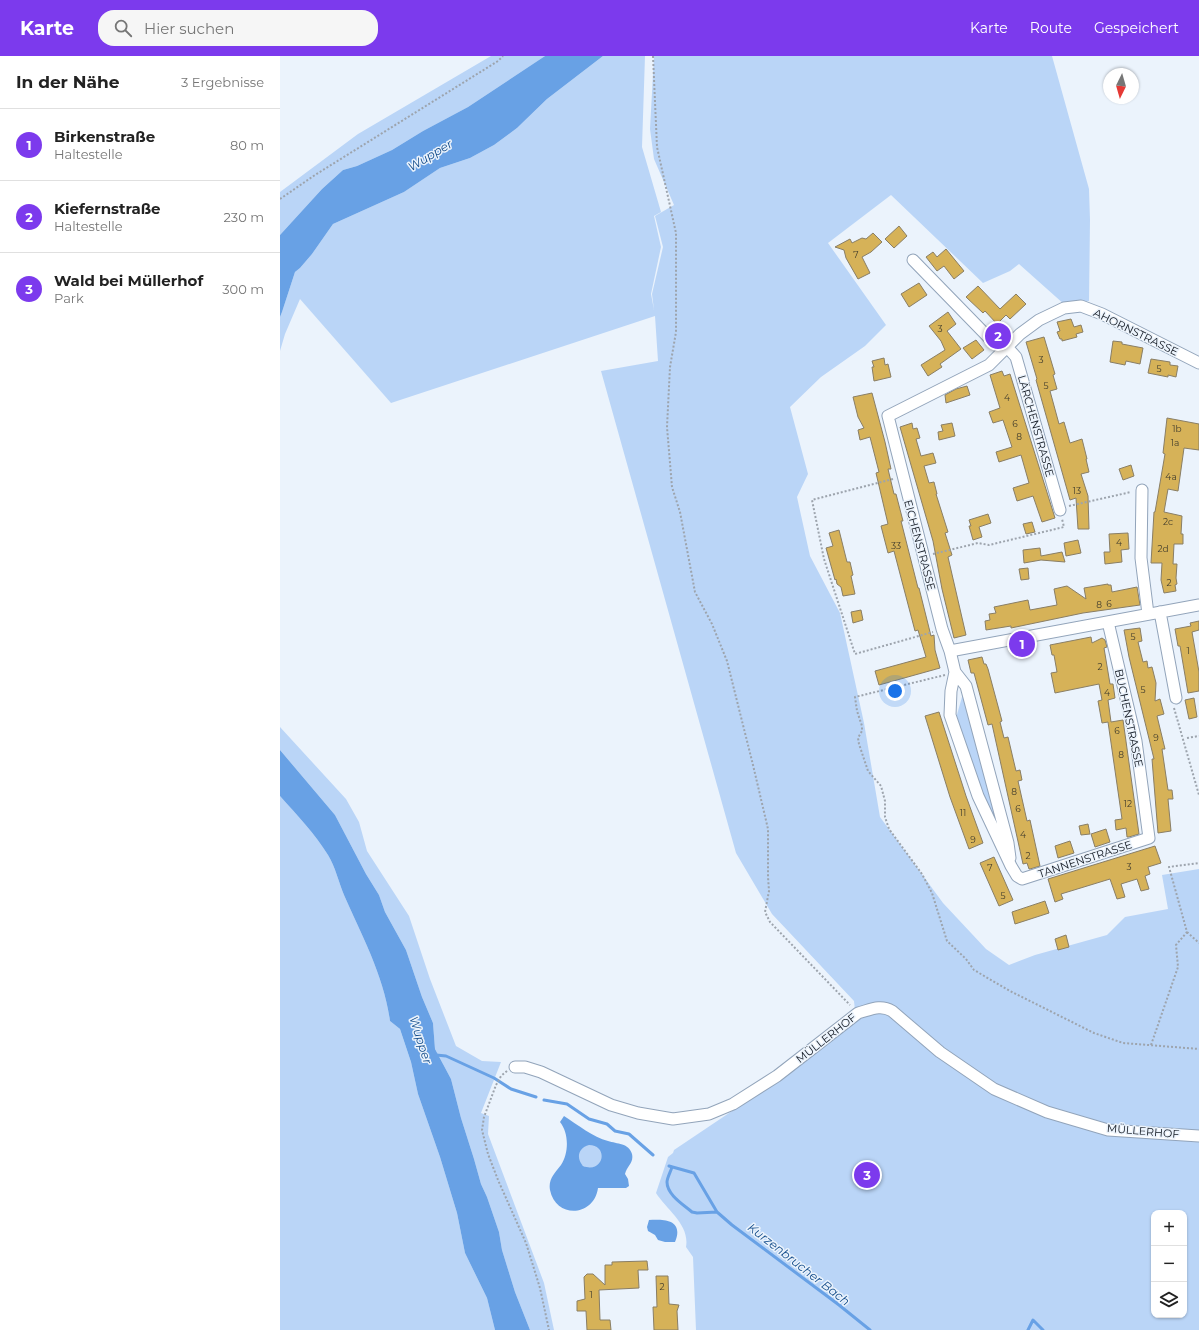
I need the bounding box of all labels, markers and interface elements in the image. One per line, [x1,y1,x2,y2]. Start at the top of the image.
search box [98,10,378,46]
text: Karte [20,17,74,40]
icon: search [112,17,134,39]
text: Hier suchen [144,19,234,38]
text: Karte [970,19,1008,37]
text: Route [1030,19,1072,37]
text: Gespeichert [1094,19,1179,37]
north arrow [1103,68,1139,104]
text: In der Nähe [16,72,120,92]
text: 3 Ergebnisse [181,74,264,90]
text: Birkenstraße [54,127,155,146]
water label: Wupper [405,136,455,174]
text: 1 [26,137,32,153]
text: 80 m [230,137,264,153]
text: Haltestelle [54,146,123,162]
text: Kiefernstraße [54,199,161,218]
text: 2 [25,209,33,225]
text: 230 m [223,209,264,225]
text: Haltestelle [54,218,123,234]
house number: 7 [853,249,859,260]
text: Wald bei Müllerhof [54,271,203,290]
text: 3 [25,281,33,297]
text: 300 m [222,281,264,297]
text: Park [54,290,84,306]
street label: AHORNSTRASSE [1091,305,1181,359]
pin: 2 [985,321,1011,351]
house number: 3 [937,323,943,334]
house number: 3 [1038,354,1044,365]
house number: 5 [1156,363,1162,374]
street label: LÄRCHENSTRASSE [1015,374,1057,478]
house number: 5 [1043,380,1049,391]
house number: 4 [1004,392,1010,403]
house number: 6 [1012,418,1018,429]
house number: 1b [1172,423,1182,434]
house number: 8 [1016,431,1022,442]
house number: 1a [1171,437,1179,448]
house number: 4a [1165,471,1177,482]
house number: 13 [1073,485,1081,496]
street label: EICHENSTRASSE [901,498,939,592]
house number: 2c [1163,516,1173,527]
house number: 4 [1116,537,1122,548]
house number: 33 [891,540,901,551]
house number: 2d [1157,543,1169,554]
house number: 2 [1166,577,1172,588]
house number: 6 [1106,598,1112,609]
house number: 8 [1096,599,1102,610]
pin: 1 [1009,629,1035,659]
house number: 5 [1130,631,1136,642]
house number: 1 [1186,645,1190,656]
house number: 2 [1097,661,1103,672]
street label: BUCHENSTRASSE [1112,668,1146,768]
your location [885,681,905,701]
house number: 5 [1140,684,1146,695]
house number: 4 [1104,687,1110,698]
house number: 6 [1114,725,1120,736]
house number: 9 [1153,732,1159,743]
house number: 8 [1118,749,1124,760]
house number: 8 [1011,786,1017,797]
house number: 12 [1124,798,1132,809]
house number: 6 [1015,803,1021,814]
house number: 11 [960,807,966,818]
house number: 4 [1020,829,1026,840]
house number: 9 [970,834,976,845]
street label: TANNENSTRASSE [1036,837,1134,881]
house number: 2 [1025,850,1031,861]
house number: 3 [1126,861,1132,872]
house number: 7 [987,862,993,873]
house number: 5 [1000,890,1006,901]
street label: MÜLLERHOF [793,1010,859,1066]
water label: Wupper [406,1014,436,1066]
street label: MÜLLERHOF [1106,1121,1180,1141]
pin: 3 [854,1160,880,1190]
map controls [1151,1210,1187,1318]
button: + [1151,1210,1187,1246]
water label: Kurzenbrucher Bach [745,1219,853,1309]
button: − [1151,1246,1187,1282]
house number: 2 [659,1281,665,1292]
button: layers [1151,1282,1187,1318]
house number: 1 [589,1289,593,1300]

